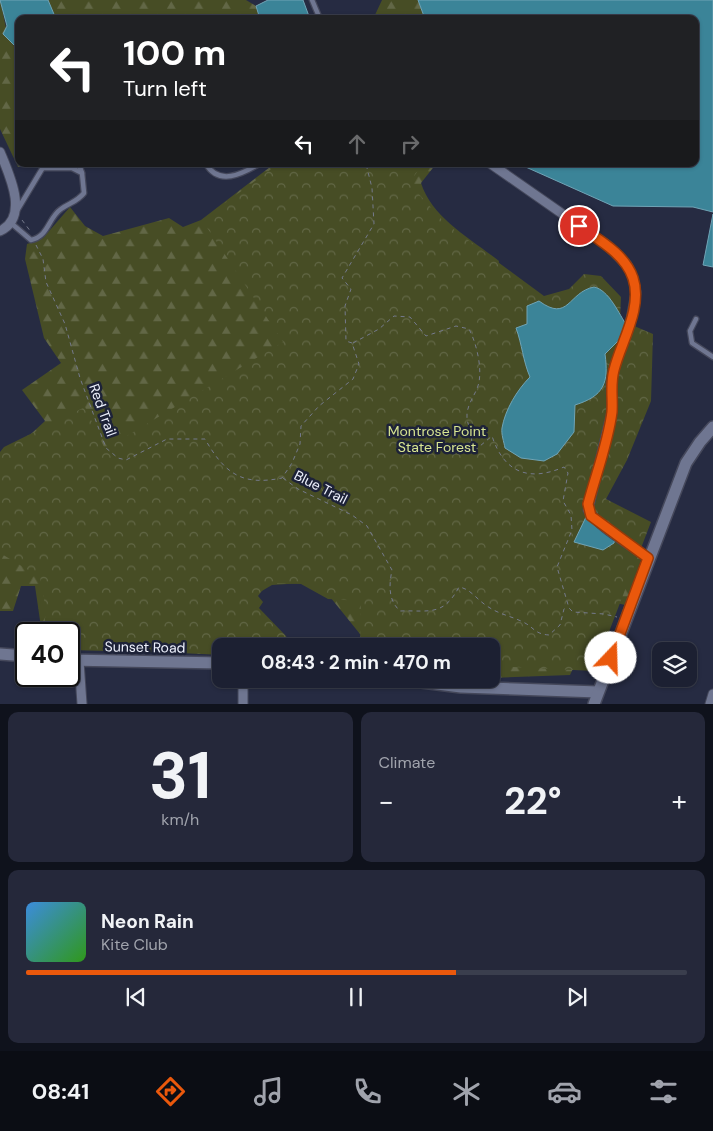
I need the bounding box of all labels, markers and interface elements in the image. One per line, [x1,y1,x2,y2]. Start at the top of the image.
text: 100 m [123,30,226,76]
icon: left [40,35,105,100]
text: Turn left [123,74,207,103]
icon: left [290,130,318,158]
icon: ahead [343,130,371,158]
icon: right [396,130,424,158]
pin [558,205,600,247]
icon: arrive [565,212,593,240]
street label: Red Trail [85,381,121,439]
park label: Montrose Point State Forest [388,422,486,456]
street label: Blue Trail [291,466,351,508]
speed limit sign: 40 [15,622,80,687]
position arrow [584,631,636,683]
street label: Sunset Road [104,637,186,657]
map controls [652,642,697,687]
button: layers [652,642,697,687]
text: 08:43 · 2 min · 470 m [261,650,451,675]
text: 31 [149,734,211,818]
text: Climate [379,752,435,773]
text: 22° [504,776,562,826]
text: − [379,783,394,820]
text: + [672,783,687,820]
text: km/h [161,809,199,830]
text: Neon Rain [101,909,194,934]
text: Kite Club [101,934,168,955]
icon: previous [122,983,150,1011]
icon: pause [342,983,370,1011]
icon: next [563,983,591,1011]
icon: directions [153,1074,188,1109]
icon: music [251,1074,286,1109]
icon: phone [350,1074,385,1109]
icon: climate [449,1074,484,1109]
icon: car [547,1074,582,1109]
icon: filters [646,1074,681,1109]
text: 08:41 [32,1077,89,1106]

